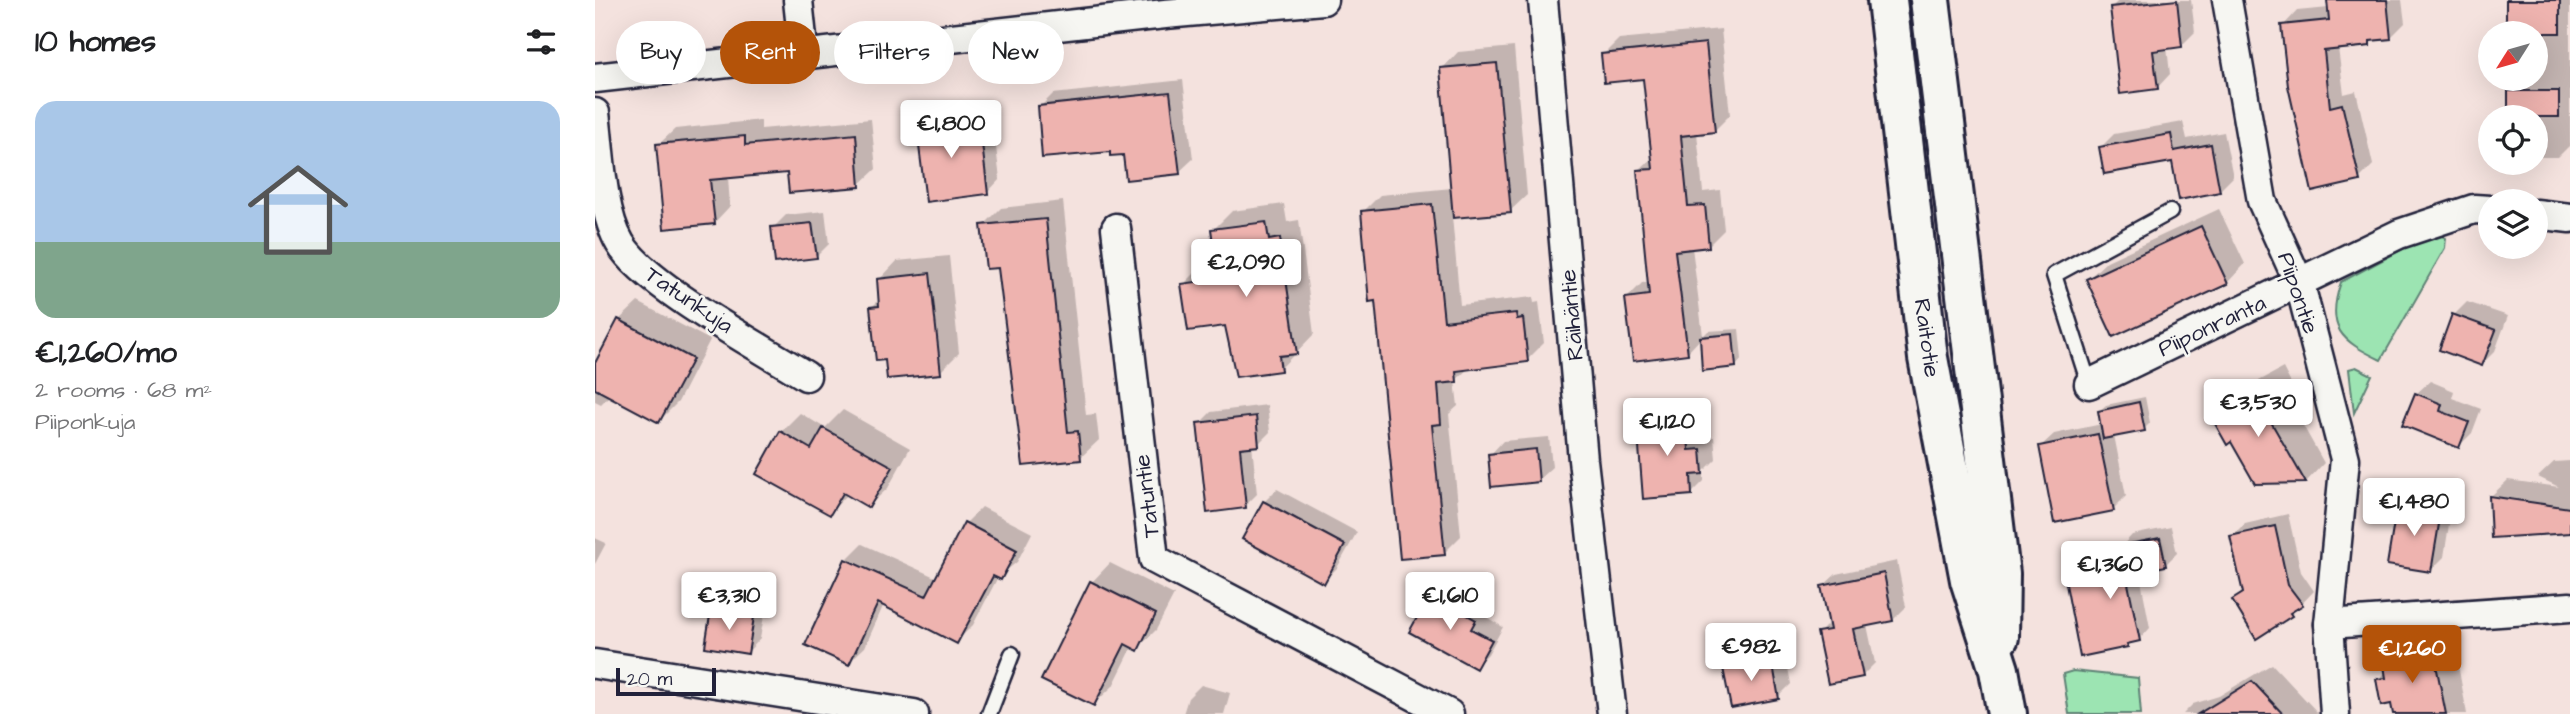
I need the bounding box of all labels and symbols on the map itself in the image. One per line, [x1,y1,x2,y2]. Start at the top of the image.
north arrow [2478,21,2548,91]
pin: €1,800 [894,100,1008,160]
pin: €2,090 [1189,240,1303,299]
street label: Piipontie [2269,248,2327,338]
street label: Tatunkuja [639,259,740,341]
street label: Räihäntie [1552,268,1592,362]
street label: Piiponranta [2153,287,2271,365]
street label: Raitotie [1906,297,1948,379]
pin: €3,530 [2201,380,2315,439]
pin: €1,120 [1610,398,1724,458]
street label: Tatuntie [1126,452,1168,540]
pin: €1,480 [2357,478,2471,538]
pin: €1,360 [2053,542,2167,601]
pin: €3,310 [672,572,786,632]
pin: €1,610 [1393,572,1507,632]
pin: €982 [1710,624,1792,683]
pin: €1,260 [2355,626,2469,685]
scale bar [616,665,716,697]

